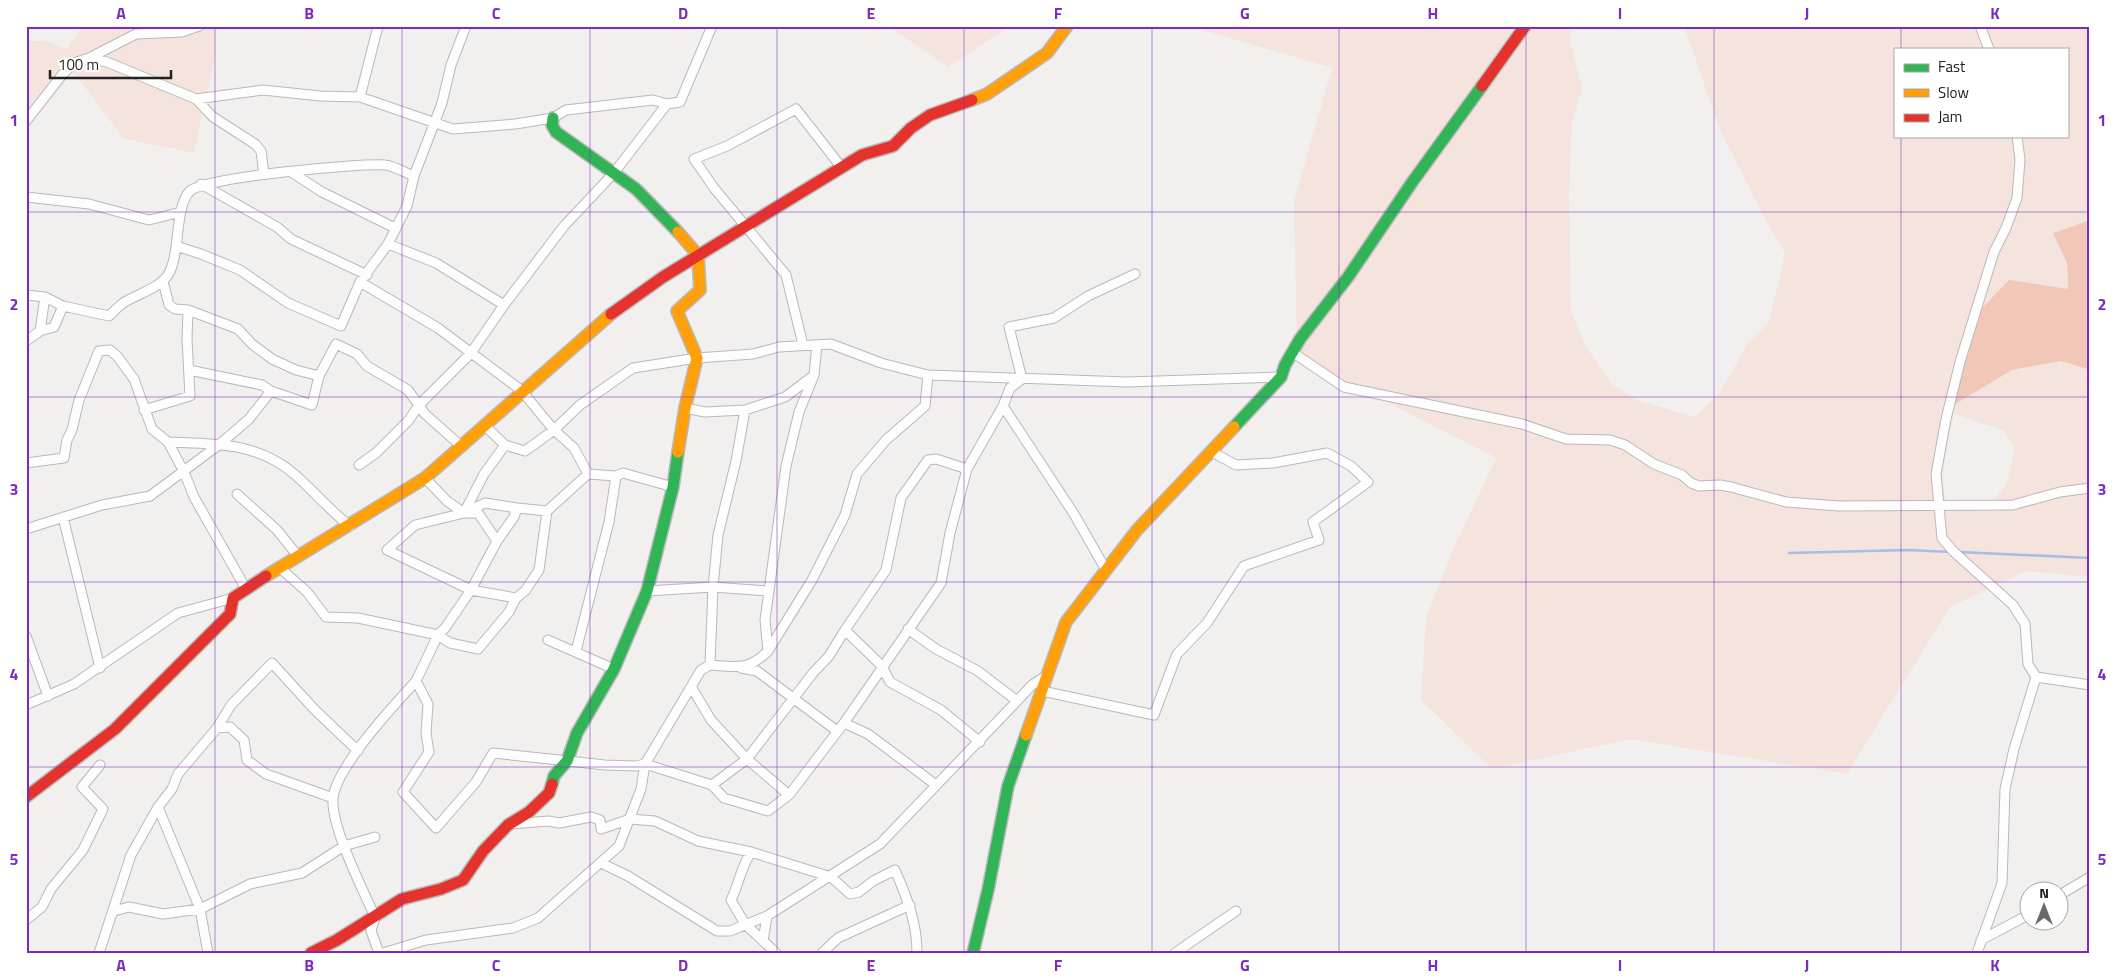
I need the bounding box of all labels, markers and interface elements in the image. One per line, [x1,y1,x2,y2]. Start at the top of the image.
text: A [116,1,126,25]
text: B [304,1,314,25]
text: C [492,1,501,25]
text: D [678,1,688,25]
text: E [867,1,876,25]
text: F [1054,1,1063,25]
text: G [1240,1,1250,25]
text: H [1428,1,1438,25]
text: I [1618,1,1622,25]
text: J [1805,1,1809,25]
text: K [1990,1,2000,25]
scale bar [50,48,171,80]
legend [1894,48,2068,138]
text: 100 m [58,53,99,76]
text: Fast [1938,55,1966,78]
text: Slow [1938,81,1969,104]
text: Jam [1938,105,1962,128]
text: 1 [10,108,18,132]
text: 1 [2098,108,2106,132]
text: 2 [10,292,18,316]
text: 2 [2098,292,2106,316]
text: 3 [10,477,18,501]
text: 3 [2098,477,2106,501]
text: 4 [10,662,19,686]
text: 4 [2098,662,2107,686]
text: 5 [10,847,19,871]
text: 5 [2098,847,2107,871]
north arrow [2018,882,2068,932]
text: N [2039,882,2049,903]
text: A [116,953,126,977]
text: B [304,953,314,977]
text: C [492,953,501,977]
text: D [678,953,688,977]
text: E [867,953,876,977]
text: F [1054,953,1063,977]
text: G [1240,953,1250,977]
text: H [1428,953,1438,977]
text: I [1618,953,1622,977]
text: J [1805,953,1809,977]
text: K [1990,953,2000,977]

